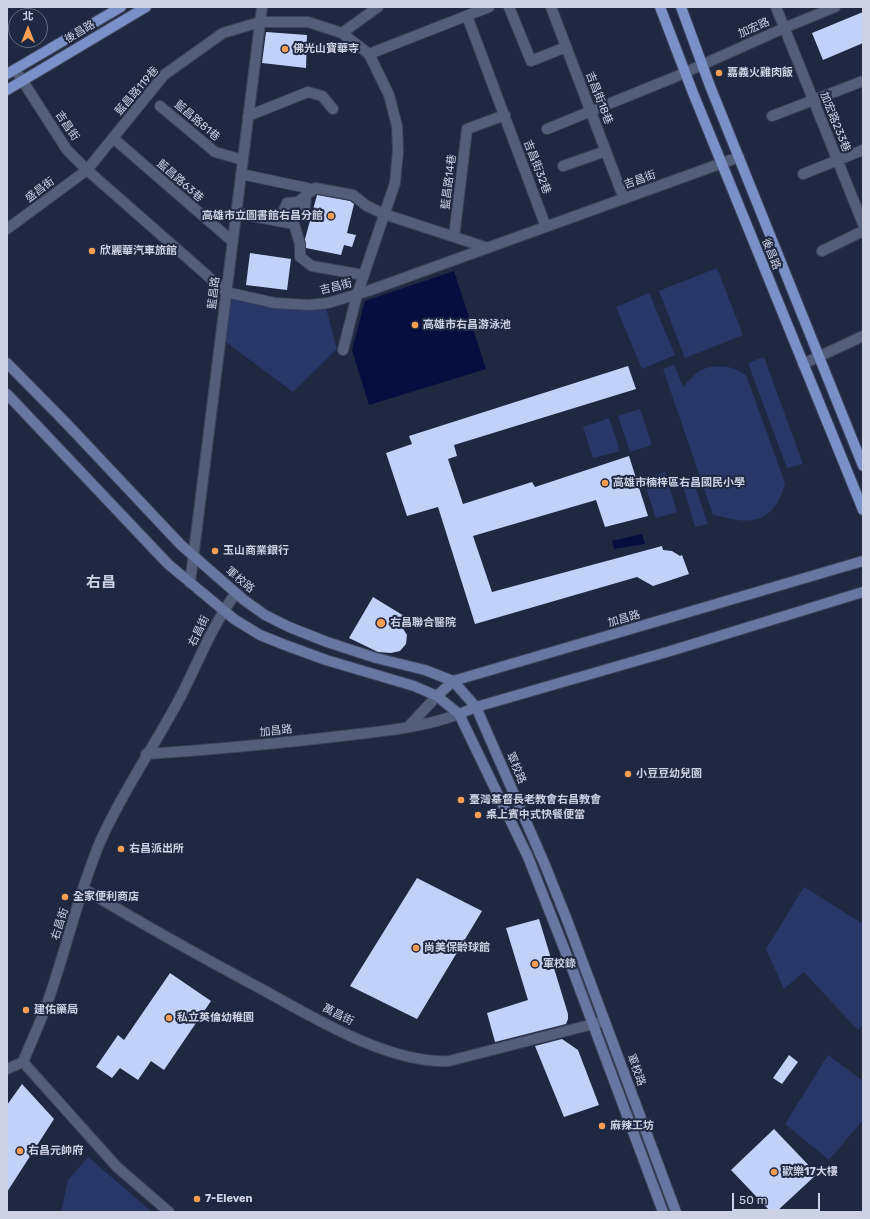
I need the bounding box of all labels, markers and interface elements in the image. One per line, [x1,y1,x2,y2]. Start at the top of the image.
north arrow [8,8,48,48]
text: 北 [23,10,34,23]
street label: 加宏路 [736,15,772,41]
street label: 後昌路 [62,18,98,46]
place label: 佛光山寶華寺 [293,42,359,56]
marker: 佛光山寶華寺 [280,44,290,54]
street label: 藍昌路119巷 [112,64,162,118]
place label: 嘉義火雞肉飯 [727,66,793,80]
marker: 嘉義火雞肉飯 [714,68,724,78]
street label: 吉昌街18巷 [583,70,615,126]
street label: 加宏路233巷 [817,90,853,154]
street label: 藍昌路81巷 [171,98,223,144]
street label: 吉昌街 [52,109,82,143]
street label: 吉昌街32巷 [521,138,553,196]
street label: 藍昌路14巷 [439,154,459,210]
street label: 藍昌路63巷 [154,157,206,205]
street label: 吉昌街 [622,168,658,192]
street label: 盛昌街 [23,175,57,205]
place label: 高雄市立圖書館右昌分館 [202,209,323,223]
marker: 高雄市立圖書館右昌分館 [326,211,336,221]
street label: 後昌路 [759,236,783,272]
place label: 欣麗華汽車旅館 [100,244,177,258]
marker: 欣麗華汽車旅館 [87,246,97,256]
street label: 藍昌路 [205,276,223,310]
street label: 吉昌街 [318,277,354,297]
place label: 高雄市右昌游泳池 [423,318,511,332]
marker: 高雄市右昌游泳池 [410,320,420,330]
place label: 高雄市楠梓區右昌國民小學 [613,476,745,490]
marker: 高雄市楠梓區右昌國民小學 [600,478,610,488]
place label: 玉山商業銀行 [223,544,289,558]
marker: 玉山商業銀行 [210,546,220,556]
street label: 軍校路 [223,564,257,596]
district label: 右昌 [86,574,116,592]
street label: 加昌路 [606,608,642,630]
street label: 右昌街 [186,613,212,649]
place label: 右昌聯合醫院 [390,616,456,630]
marker: 右昌聯合醫院 [375,617,387,629]
street label: 加昌路 [259,723,293,739]
street label: 軍校路 [503,750,529,786]
place label: 小豆豆幼兒園 [636,767,702,781]
marker: 小豆豆幼兒園 [623,769,633,779]
place label: 臺灣基督長老教會右昌教會 [469,793,601,807]
marker: 臺灣基督長老教會右昌教會 [456,795,466,805]
place label: 桌上賓中式快餐便當 [486,808,585,822]
marker: 桌上賓中式快餐便當 [473,810,483,820]
place label: 右昌派出所 [129,842,184,856]
marker: 右昌派出所 [116,844,126,854]
place label: 全家便利商店 [73,890,139,904]
marker: 全家便利商店 [60,892,70,902]
street label: 右昌街 [49,906,71,942]
place label: 尚美保齡球館 [424,941,490,955]
marker: 尚美保齡球館 [411,943,421,953]
place label: 軍校錄 [543,957,576,971]
marker: 軍校錄 [530,959,540,969]
street label: 萬昌街 [320,1002,356,1028]
place label: 建佑藥局 [34,1003,78,1017]
marker: 建佑藥局 [21,1005,31,1015]
place label: 私立英倫幼稚園 [177,1011,254,1025]
marker: 私立英倫幼稚園 [164,1013,174,1023]
street label: 軍校路 [624,1052,648,1088]
place label: 麻辣工坊 [610,1119,654,1133]
marker: 麻辣工坊 [597,1121,607,1131]
place label: 右昌元帥府 [28,1144,83,1158]
marker: 右昌元帥府 [15,1146,25,1156]
place label: 歡樂17大樓 [782,1165,838,1179]
marker: 歡樂17大樓 [769,1167,779,1177]
scale bar [734,1185,822,1211]
place label: 7-Eleven [205,1192,253,1206]
text: 50 m [739,1193,767,1207]
marker: 7-Eleven [192,1194,202,1204]

